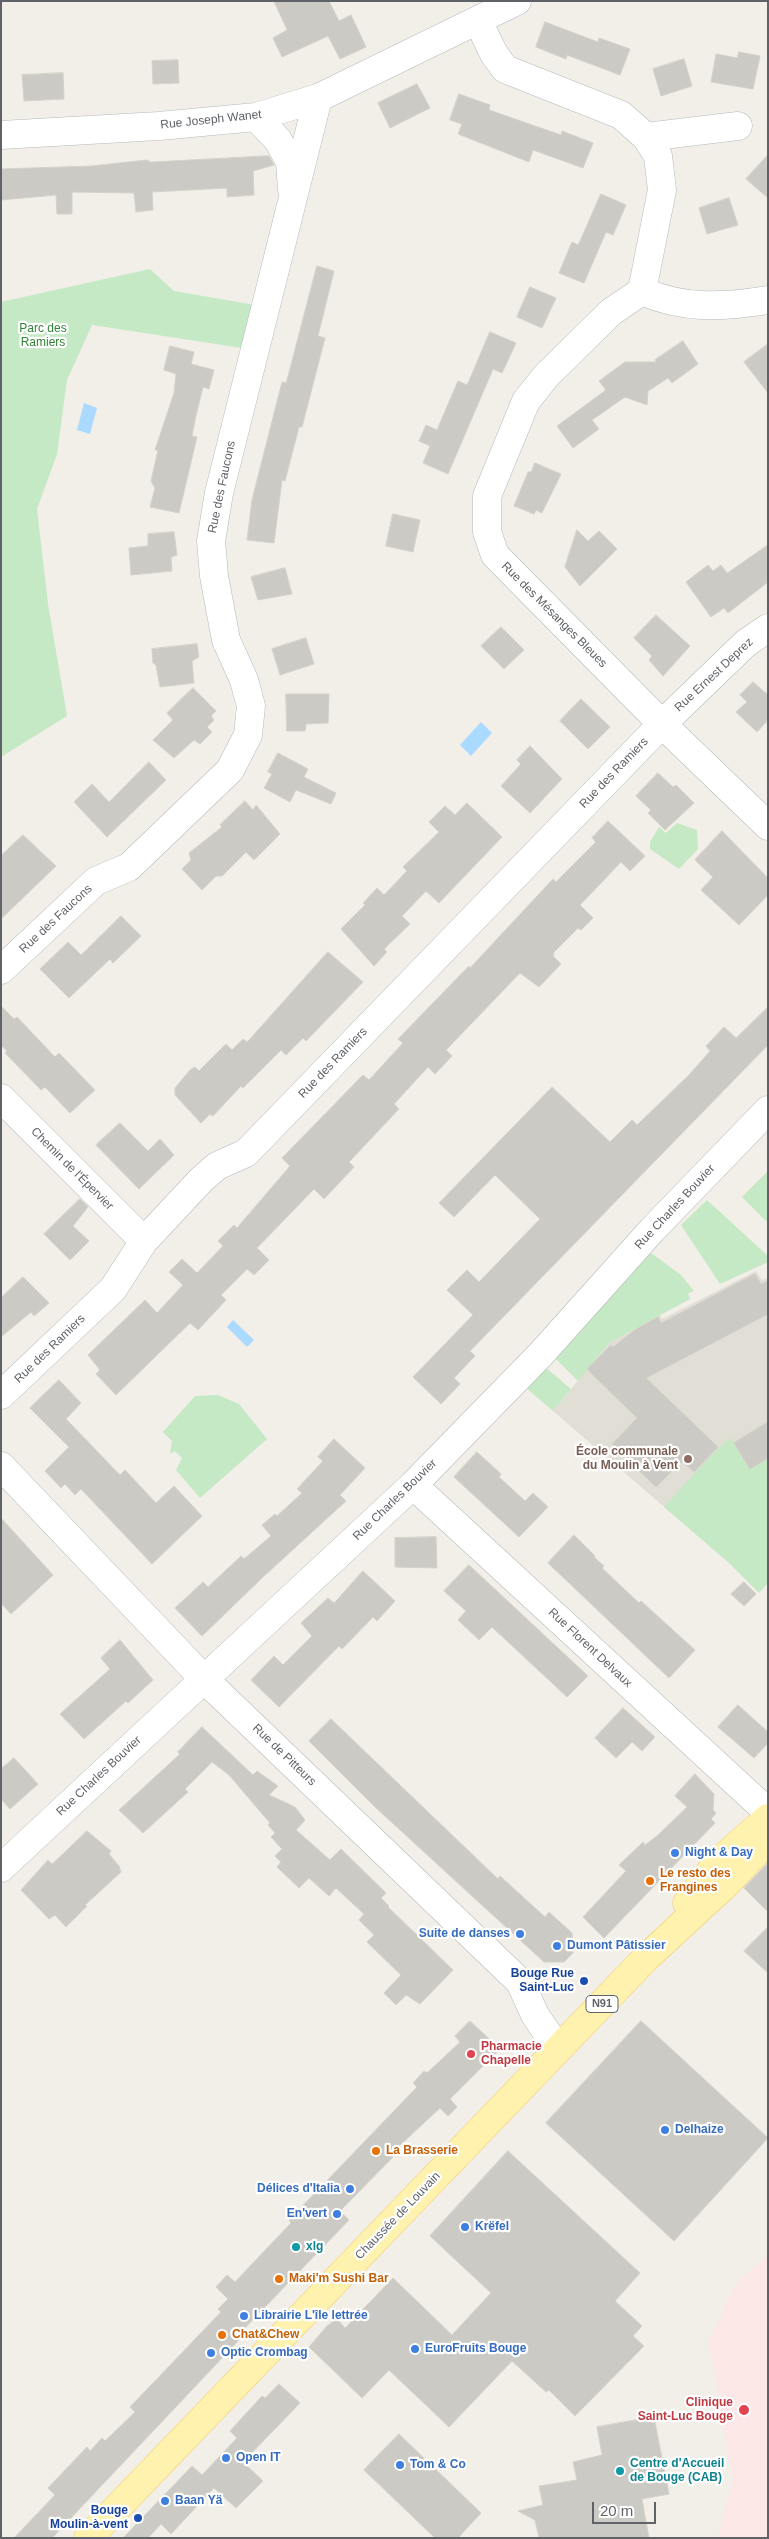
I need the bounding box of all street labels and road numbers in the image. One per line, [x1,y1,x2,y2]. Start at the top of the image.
street label: Rue Joseph Wanet [160,108,262,132]
street label: Rue des Faucons [205,440,239,534]
street label: Rue des Mésanges Bleues [498,559,610,671]
street label: Rue Ernest Deprez [672,635,756,715]
street label: Rue des Ramiers [577,735,651,811]
street label: Rue des Faucons [17,882,95,956]
street label: Rue des Ramiers [296,1025,370,1101]
street label: Chemin de l'Épervier [28,1125,116,1213]
street label: Rue Charles Bouvier [632,1162,718,1252]
street label: Rue des Ramiers [12,1312,88,1386]
street label: Rue Charles Bouvier [350,1456,440,1544]
street label: Rue Florent Delvaux [545,1605,635,1691]
street label: Rue de Pitteurs [249,1721,319,1789]
street label: Rue Charles Bouvier [54,1733,144,1819]
road number: N91 [586,1996,618,2012]
street label: Chaussée de Louvain [353,2169,443,2263]

